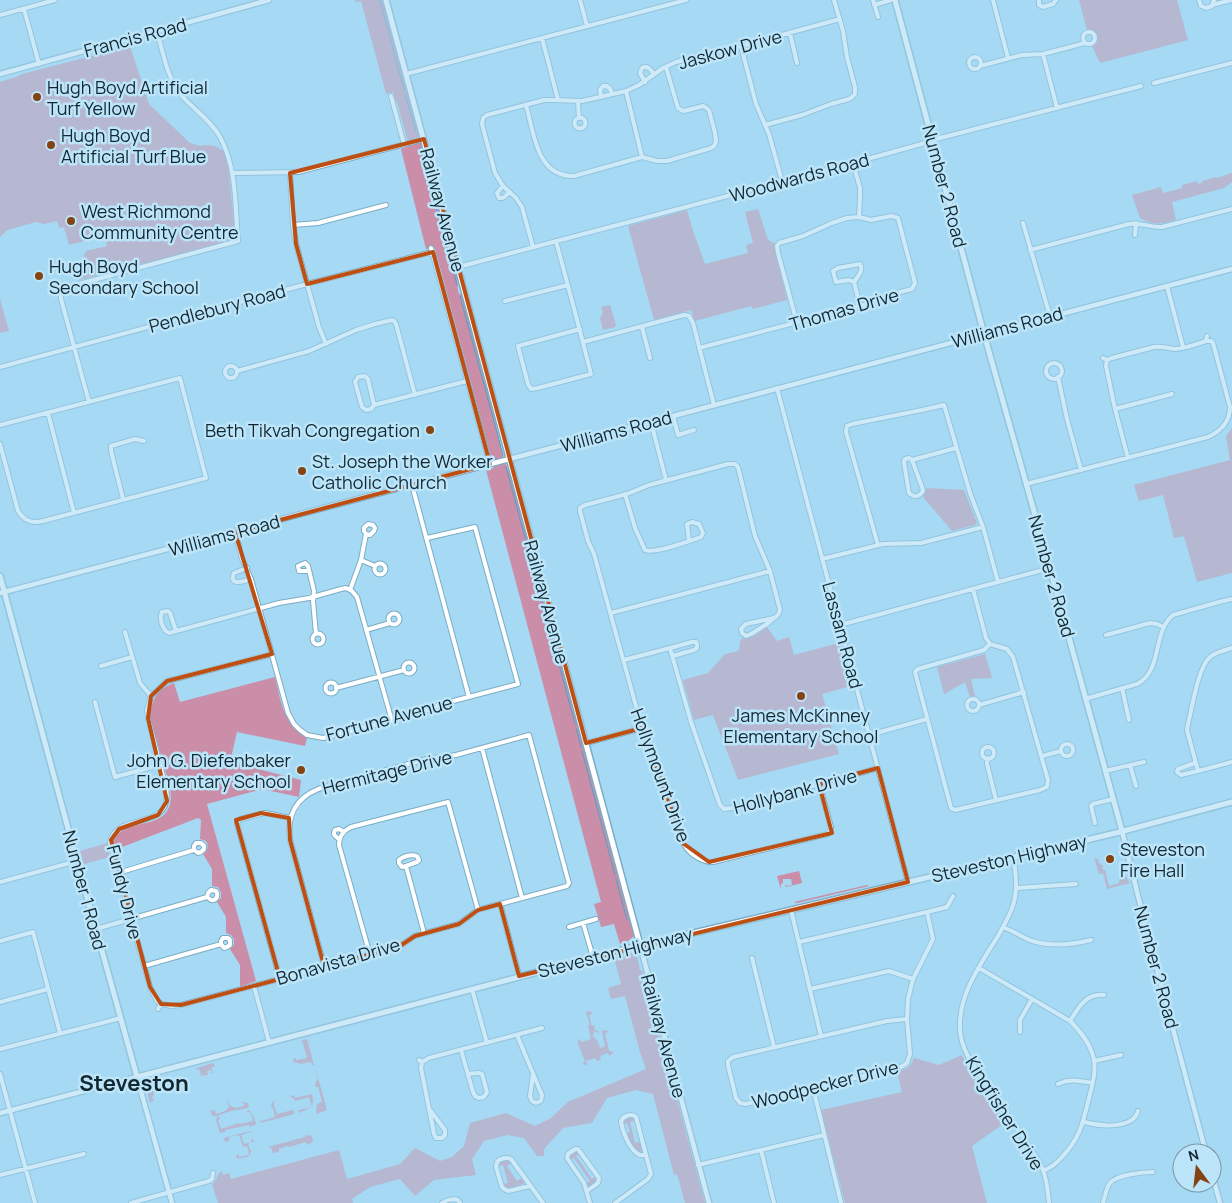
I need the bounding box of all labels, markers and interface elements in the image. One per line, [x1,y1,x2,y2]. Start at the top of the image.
street label: Francis Road [81,12,189,62]
street label: Jaskow Drive [676,24,784,74]
place label: Hugh Boyd Artificial Turf Yellow [47,75,208,120]
marker: Hugh Boyd Artificial Turf Yellow [31,91,43,103]
street label: Number 2 Road [917,122,973,250]
place label: Hugh Boyd Artificial Turf Blue [61,123,206,168]
marker: Hugh Boyd Artificial Turf Blue [45,139,57,151]
street label: Railway Avenue [415,145,471,275]
street label: Woodwards Road [726,147,872,207]
place label: West Richmond Community Centre [81,199,239,244]
marker: West Richmond Community Centre [65,215,77,227]
place label: Hugh Boyd Secondary School [49,254,199,299]
marker: Hugh Boyd Secondary School [33,270,45,282]
street label: Pendlebury Road [146,278,288,338]
street label: Thomas Drive [787,282,901,336]
street label: Williams Road [949,301,1065,353]
street label: Williams Road [558,405,674,457]
place label: Beth Tikvah Congregation [205,418,420,442]
marker: Beth Tikvah Congregation [424,424,436,436]
place label: St. Joseph the Worker Catholic Church [312,449,493,494]
marker: St. Joseph the Worker Catholic Church [296,465,308,477]
street label: Williams Road [166,509,282,561]
street label: Number 2 Road [1023,512,1081,640]
street label: Railway Avenue [519,537,575,667]
street label: Lassam Road [817,579,869,691]
street label: Fortune Avenue [323,690,455,746]
marker: James McKinney Elementary School [795,690,807,702]
place label: James McKinney Elementary School [724,703,878,748]
street label: Hollymount Drive [626,705,696,845]
street label: Hermitage Drive [320,744,454,800]
place label: John G. Diefenbaker Elementary School [127,748,292,793]
street label: Hollybank Drive [731,763,859,819]
marker: John G. Diefenbaker Elementary School [295,764,307,776]
street label: Number 1 Road [58,828,112,952]
street label: Steveston Highway [929,828,1090,888]
place label: Steveston Fire Hall [1120,837,1205,882]
street label: Fundy Drive [102,842,148,942]
marker: Steveston Fire Hall [1104,853,1116,865]
street label: Number 2 Road [1129,903,1185,1031]
street label: Steveston Highway [535,921,695,983]
street label: Bonavista Drive [273,932,403,990]
street label: Railway Avenue [636,971,692,1101]
street label: Kingfisher Drive [960,1052,1050,1174]
street label: Woodpecker Drive [749,1054,901,1114]
district label: Steveston [79,1068,189,1098]
north arrow [1172,1143,1222,1193]
text: N [1186,1144,1201,1165]

